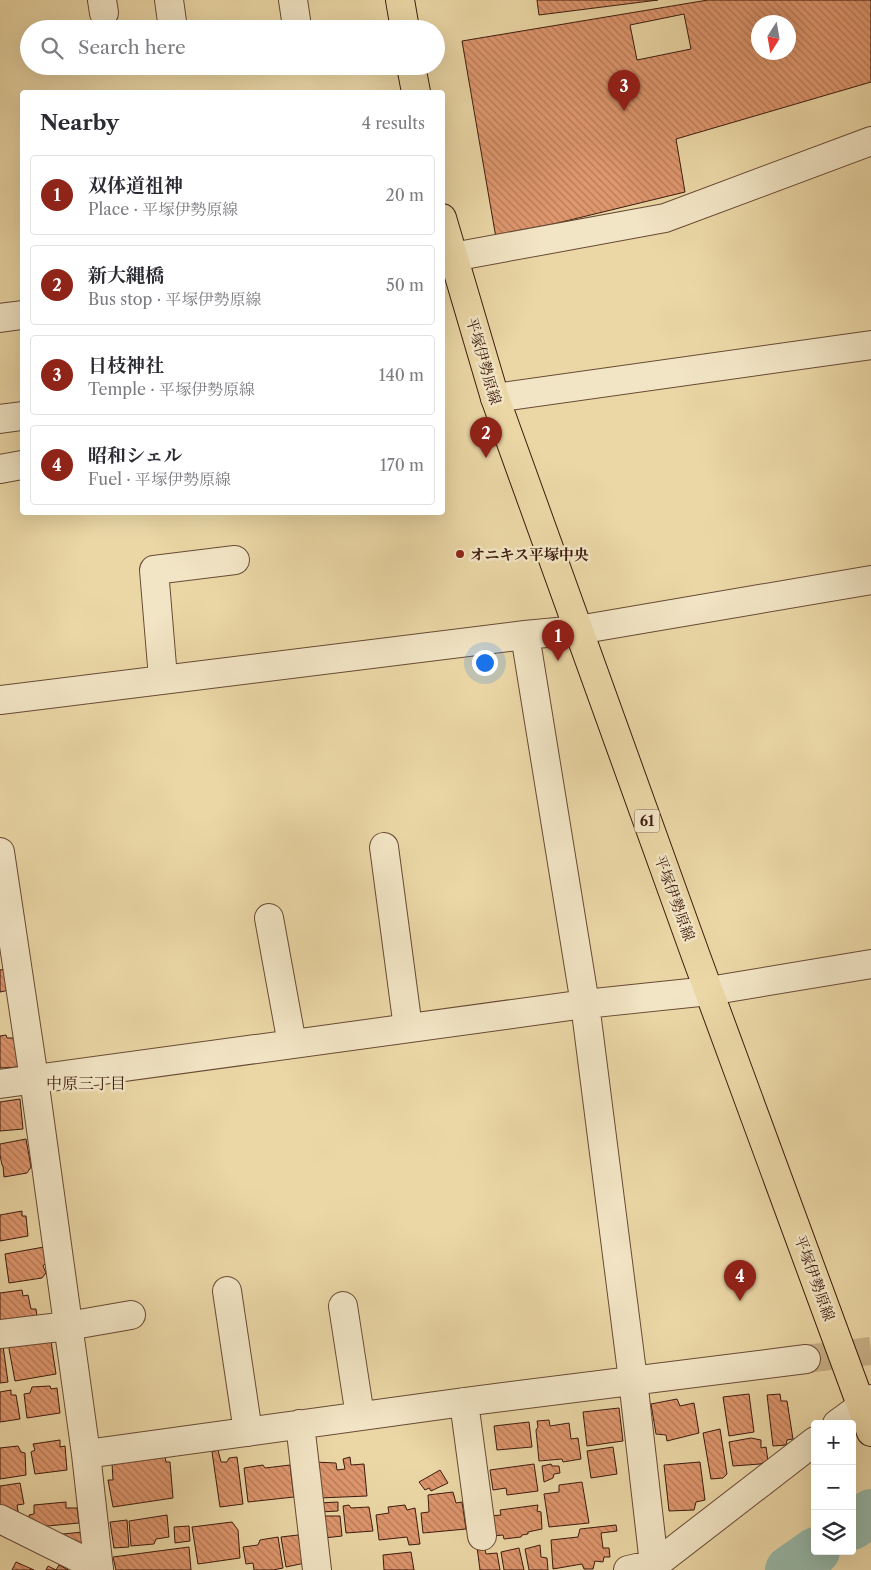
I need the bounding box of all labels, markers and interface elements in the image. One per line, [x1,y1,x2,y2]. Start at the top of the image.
north arrow [751,15,796,60]
search box [20,20,445,75]
icon: search [38,34,66,62]
text: Search here [78,36,186,59]
pin: 3 [608,70,640,111]
text: Nearby [40,110,119,135]
text: 4 results [362,113,425,133]
text: 双体道祖神 [88,174,183,197]
text: 1 [53,185,61,205]
text: 20 m [385,185,424,205]
text: Place · 平塚伊勢原線 [88,199,238,219]
text: 新大縄橋 [88,264,164,287]
text: 2 [52,275,62,295]
text: 50 m [386,275,424,295]
text: Bus stop · 平塚伊勢原線 [88,289,262,309]
street label: 平塚伊勢原線 [462,315,506,407]
text: 日枝神社 [88,354,164,377]
text: 3 [52,365,62,385]
text: 140 m [379,365,424,385]
text: Temple · 平塚伊勢原線 [88,379,255,399]
pin: 2 [470,417,502,458]
text: 昭和シェル [88,444,183,467]
text: 4 [52,455,62,475]
text: 170 m [380,455,424,475]
text: Fuel · 平塚伊勢原線 [88,469,231,489]
place label: オニキス平塚中央 [470,545,589,564]
marker: オニキス平塚中央 [454,548,466,560]
pin: 1 [542,620,574,661]
your location [472,650,498,676]
road number: 61 [634,809,660,832]
street label: 平塚伊勢原線 [651,852,699,944]
district label: 中原三丁目 [46,1073,126,1093]
street label: 平塚伊勢原線 [791,1232,839,1324]
pin: 4 [724,1260,756,1301]
map controls [811,1420,856,1555]
button: + [811,1420,856,1465]
button: − [811,1465,856,1510]
button: layers [811,1510,856,1555]

